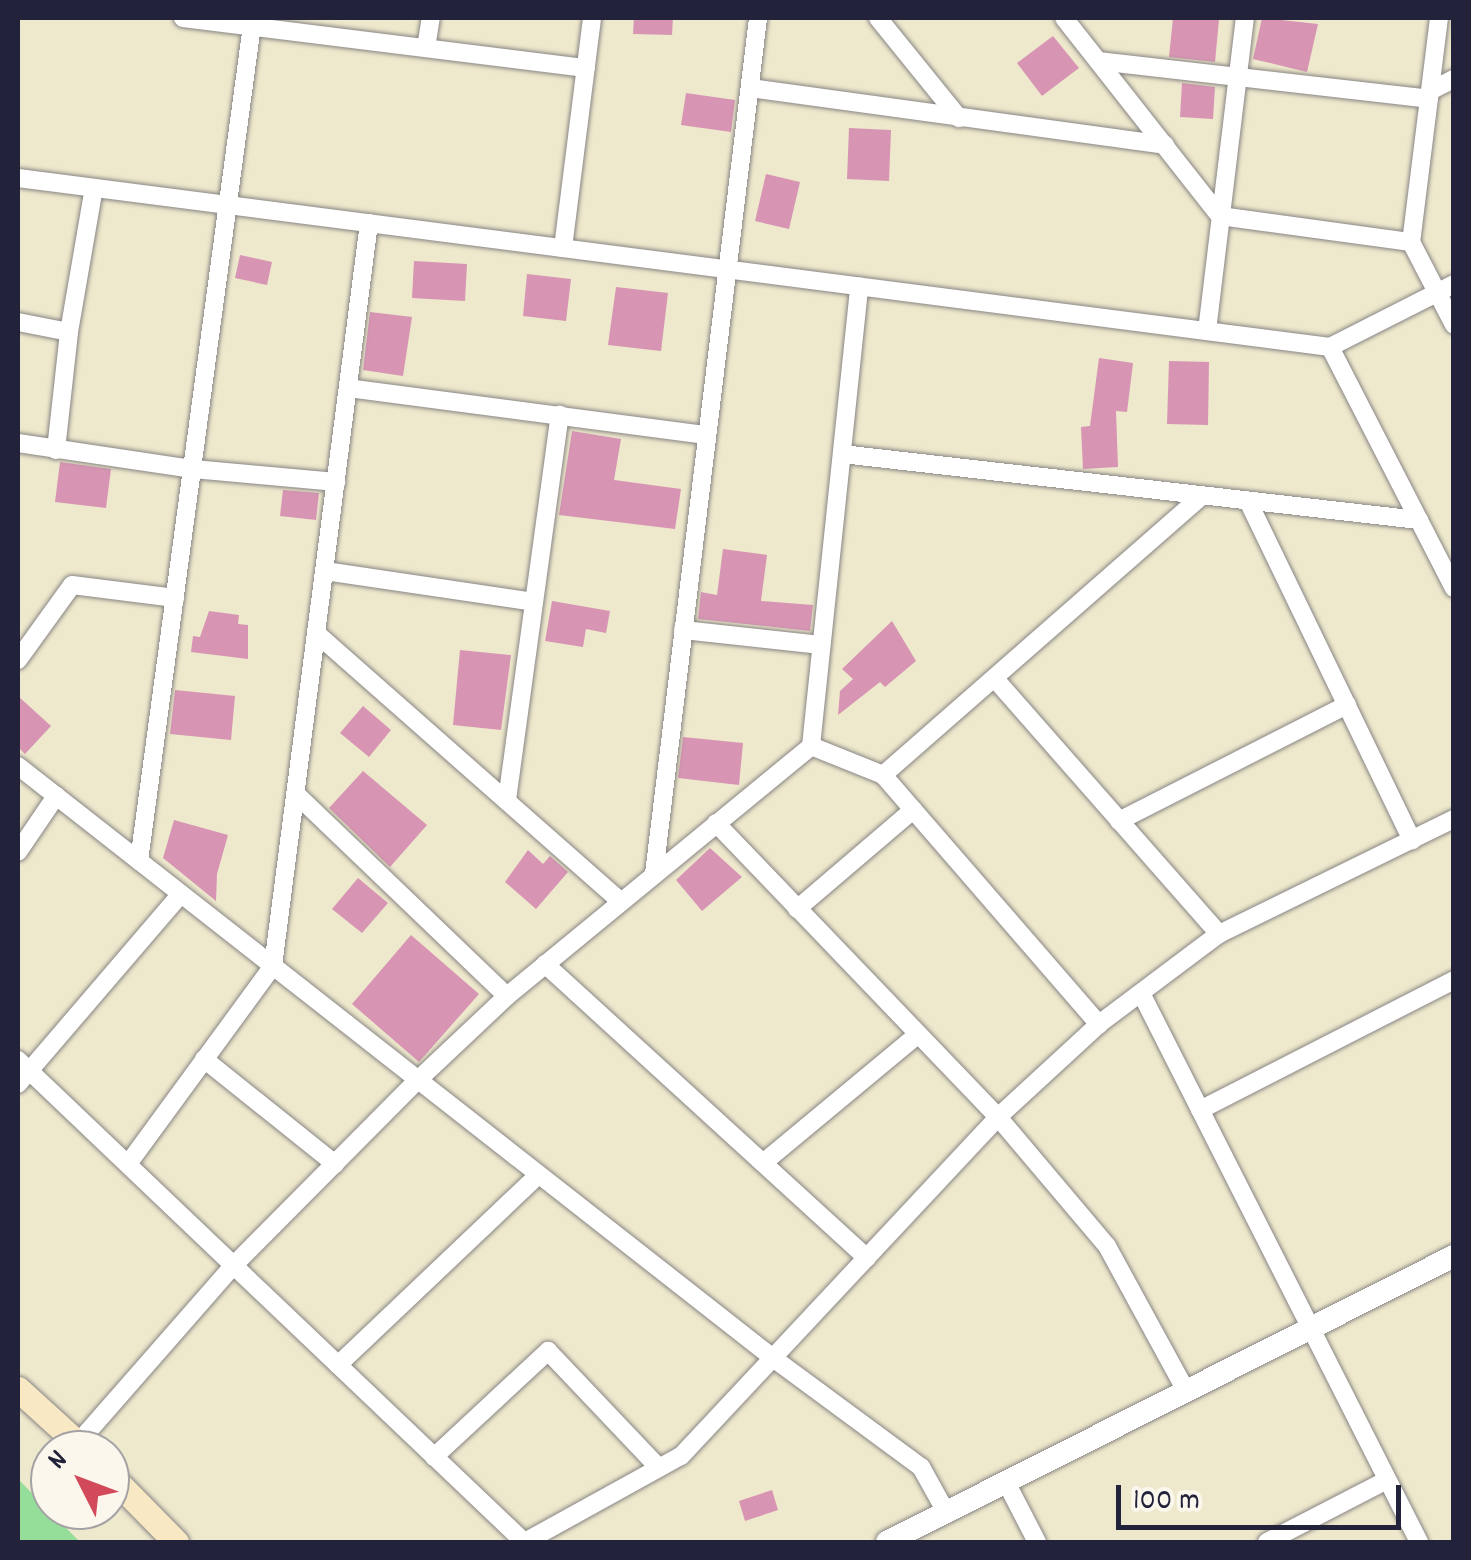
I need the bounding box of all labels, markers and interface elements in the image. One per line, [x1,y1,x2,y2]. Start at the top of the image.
north arrow [30,1430,130,1530]
text: N [40,1443,79,1480]
scale bar [1121,1465,1406,1527]
text: 100 m [1133,1481,1200,1524]

